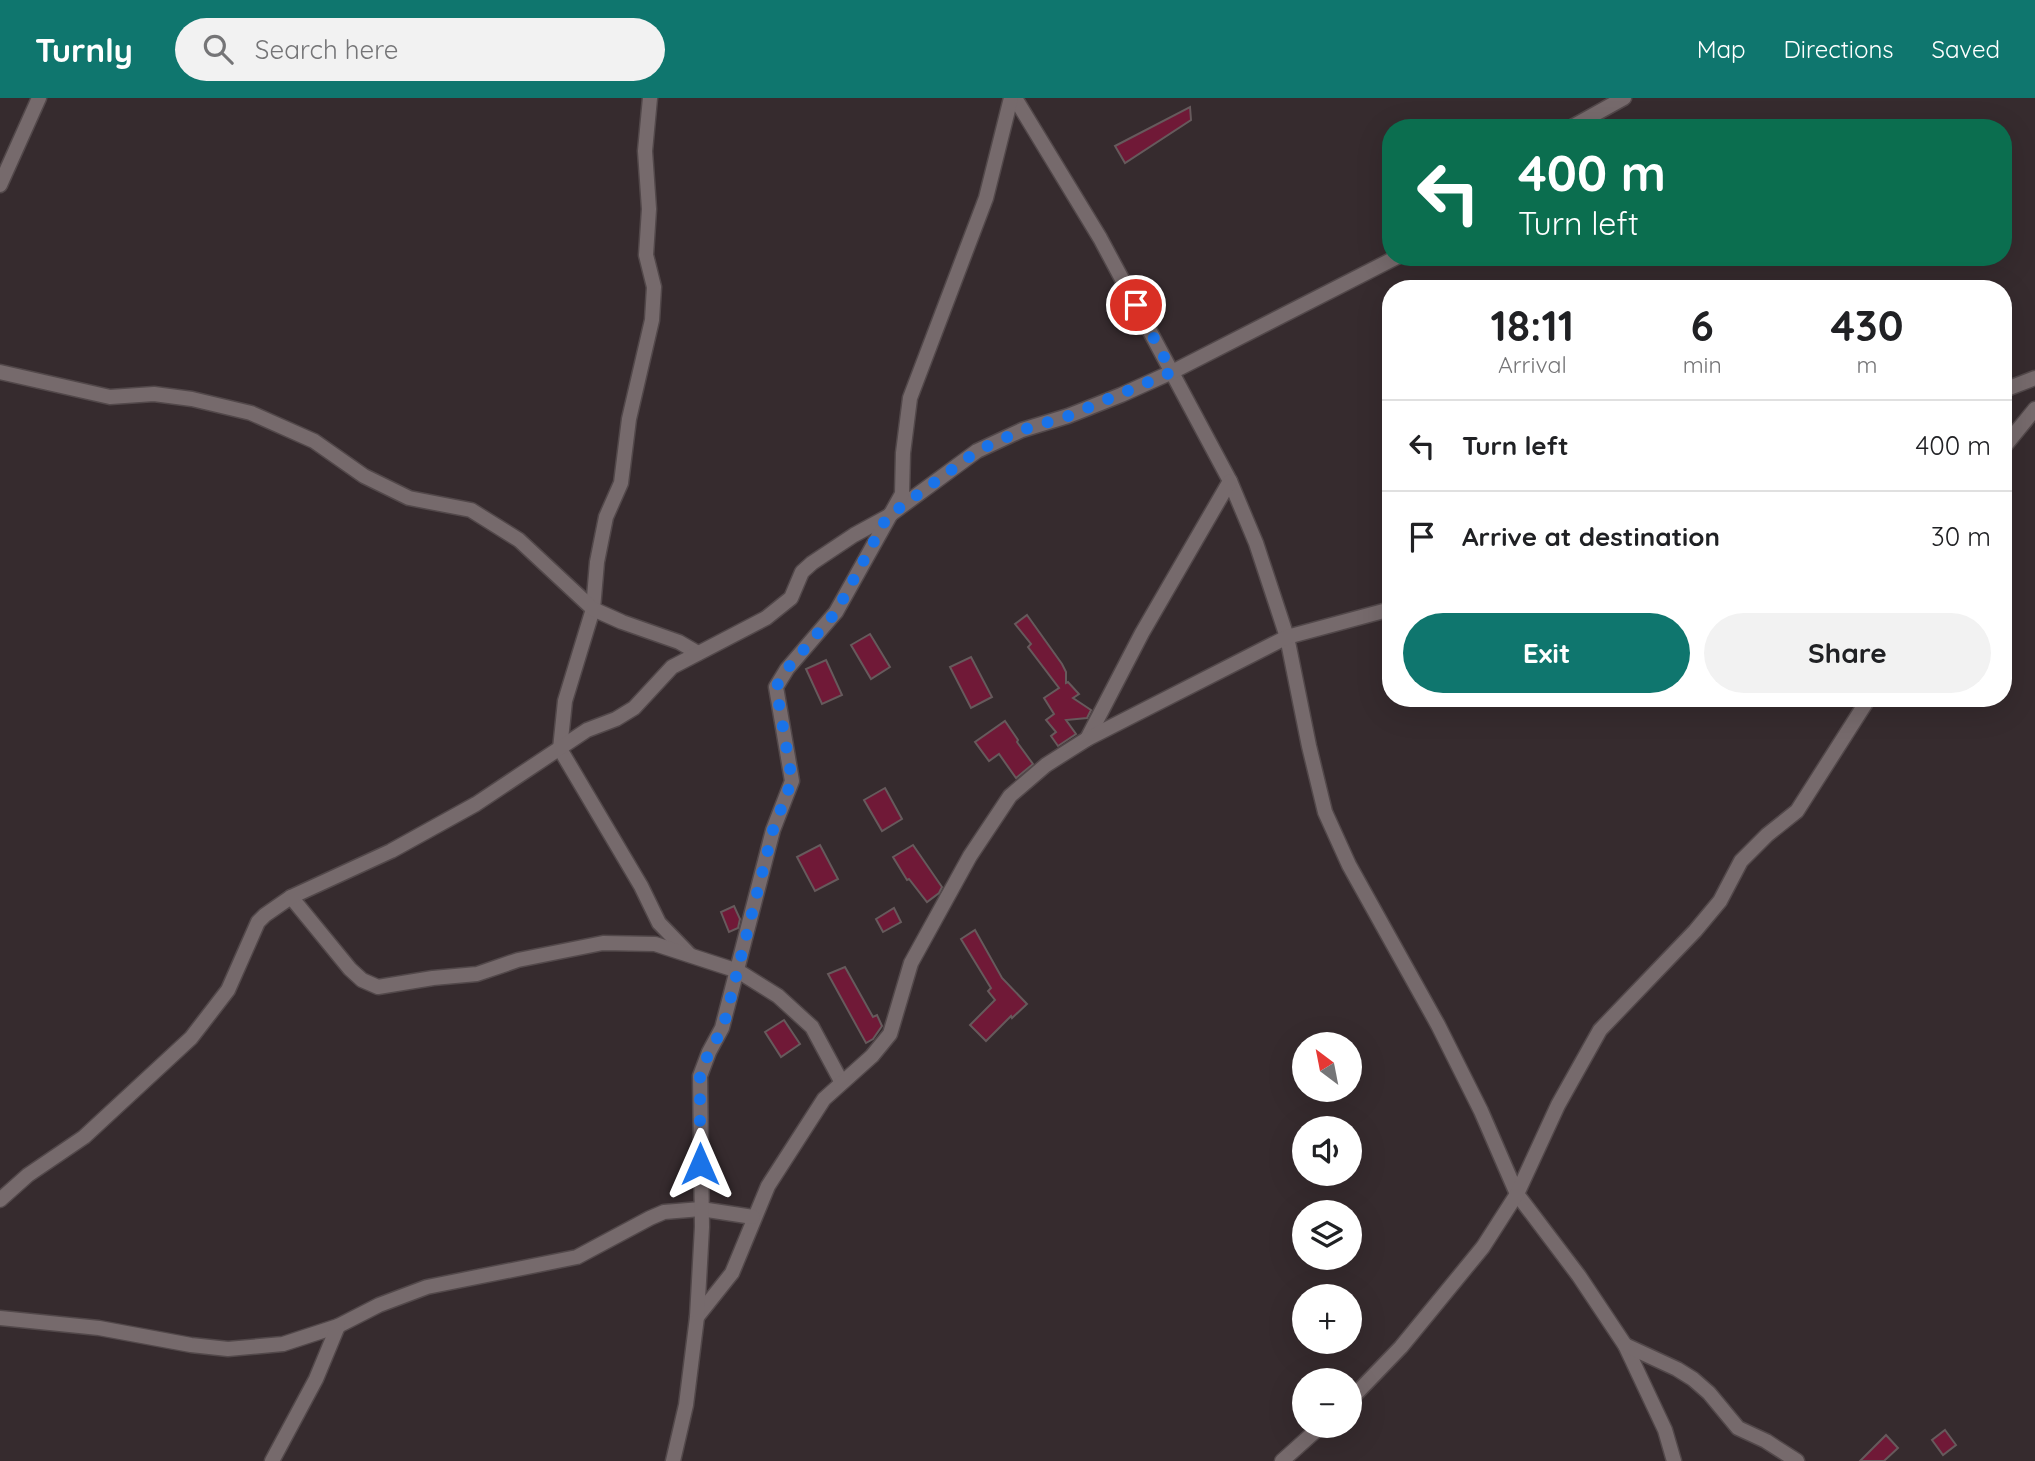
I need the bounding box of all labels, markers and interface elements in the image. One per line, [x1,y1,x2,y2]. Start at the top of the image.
search box [175,18,665,81]
text: Turnly [35,29,133,70]
icon: search [199,30,237,68]
text: Search here [255,33,398,66]
text: Map [1697,34,1746,64]
text: Directions [1784,34,1894,64]
text: Saved [1932,34,2000,64]
text: 400 m [1518,142,1666,203]
icon: left [1403,147,1494,238]
text: Turn left [1518,203,1639,243]
pin [1106,275,1166,335]
icon: arrive [1117,286,1155,324]
text: 18:11 [1491,299,1574,352]
text: 6 [1691,299,1714,352]
text: 430 [1830,299,1903,352]
text: Arrival [1498,350,1567,379]
text: min [1683,350,1722,379]
text: m [1856,350,1877,379]
icon: left [1403,427,1441,465]
text: Turn left [1462,429,1569,462]
text: 400 m [1916,429,1991,462]
icon: arrive [1403,518,1441,556]
text: Arrive at destination [1462,520,1720,553]
text: 30 m [1931,520,1991,553]
button: Exit [1403,613,1690,693]
button: Share [1704,613,1991,693]
north arrow [1292,1032,1362,1102]
map controls [1292,1032,1362,1438]
button: sound [1292,1116,1362,1186]
position arrow [663,1127,737,1201]
button: layers [1292,1200,1362,1270]
button: + [1292,1284,1362,1354]
button: − [1292,1368,1362,1438]

